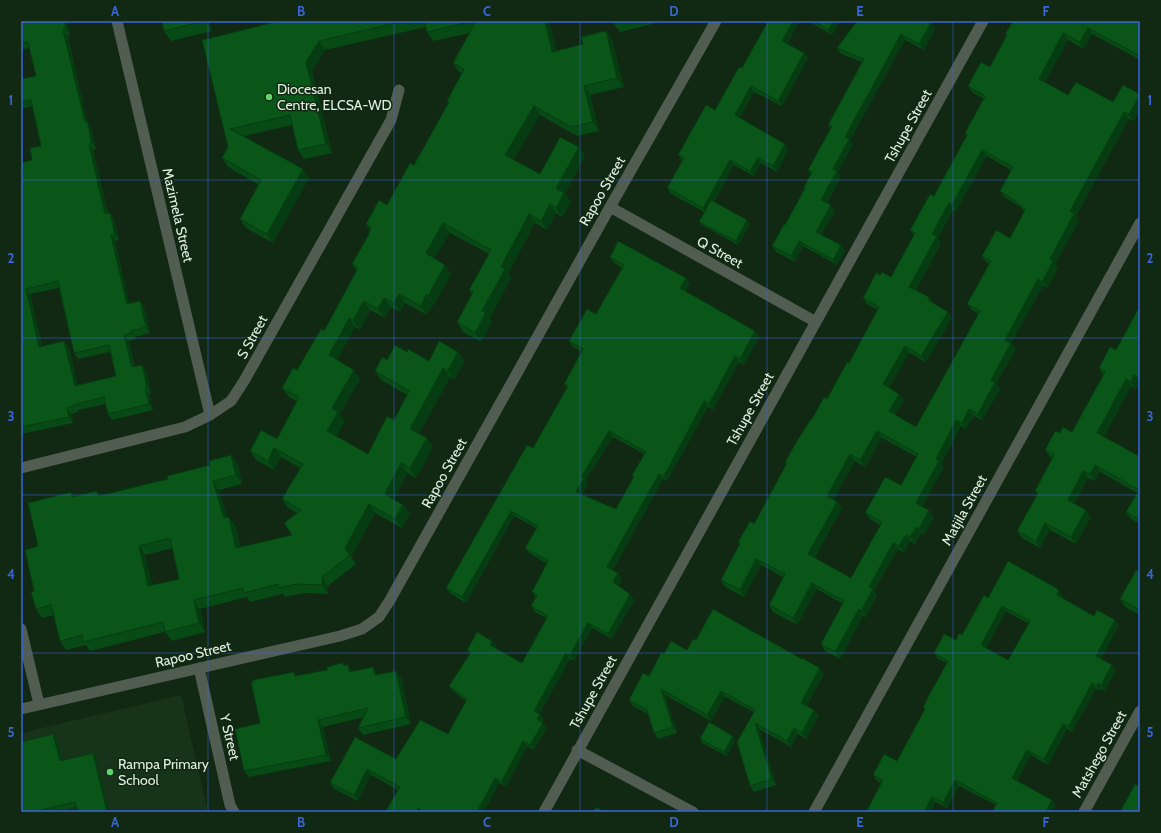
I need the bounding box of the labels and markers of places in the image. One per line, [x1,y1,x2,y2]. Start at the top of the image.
place label: Diocesan Centre, ELCSA-WD [277,80,392,114]
marker: Diocesan Centre, ELCSA-WD [264,92,274,102]
place label: Rampa Primary School [118,755,209,789]
marker: Rampa Primary School [105,767,115,777]

